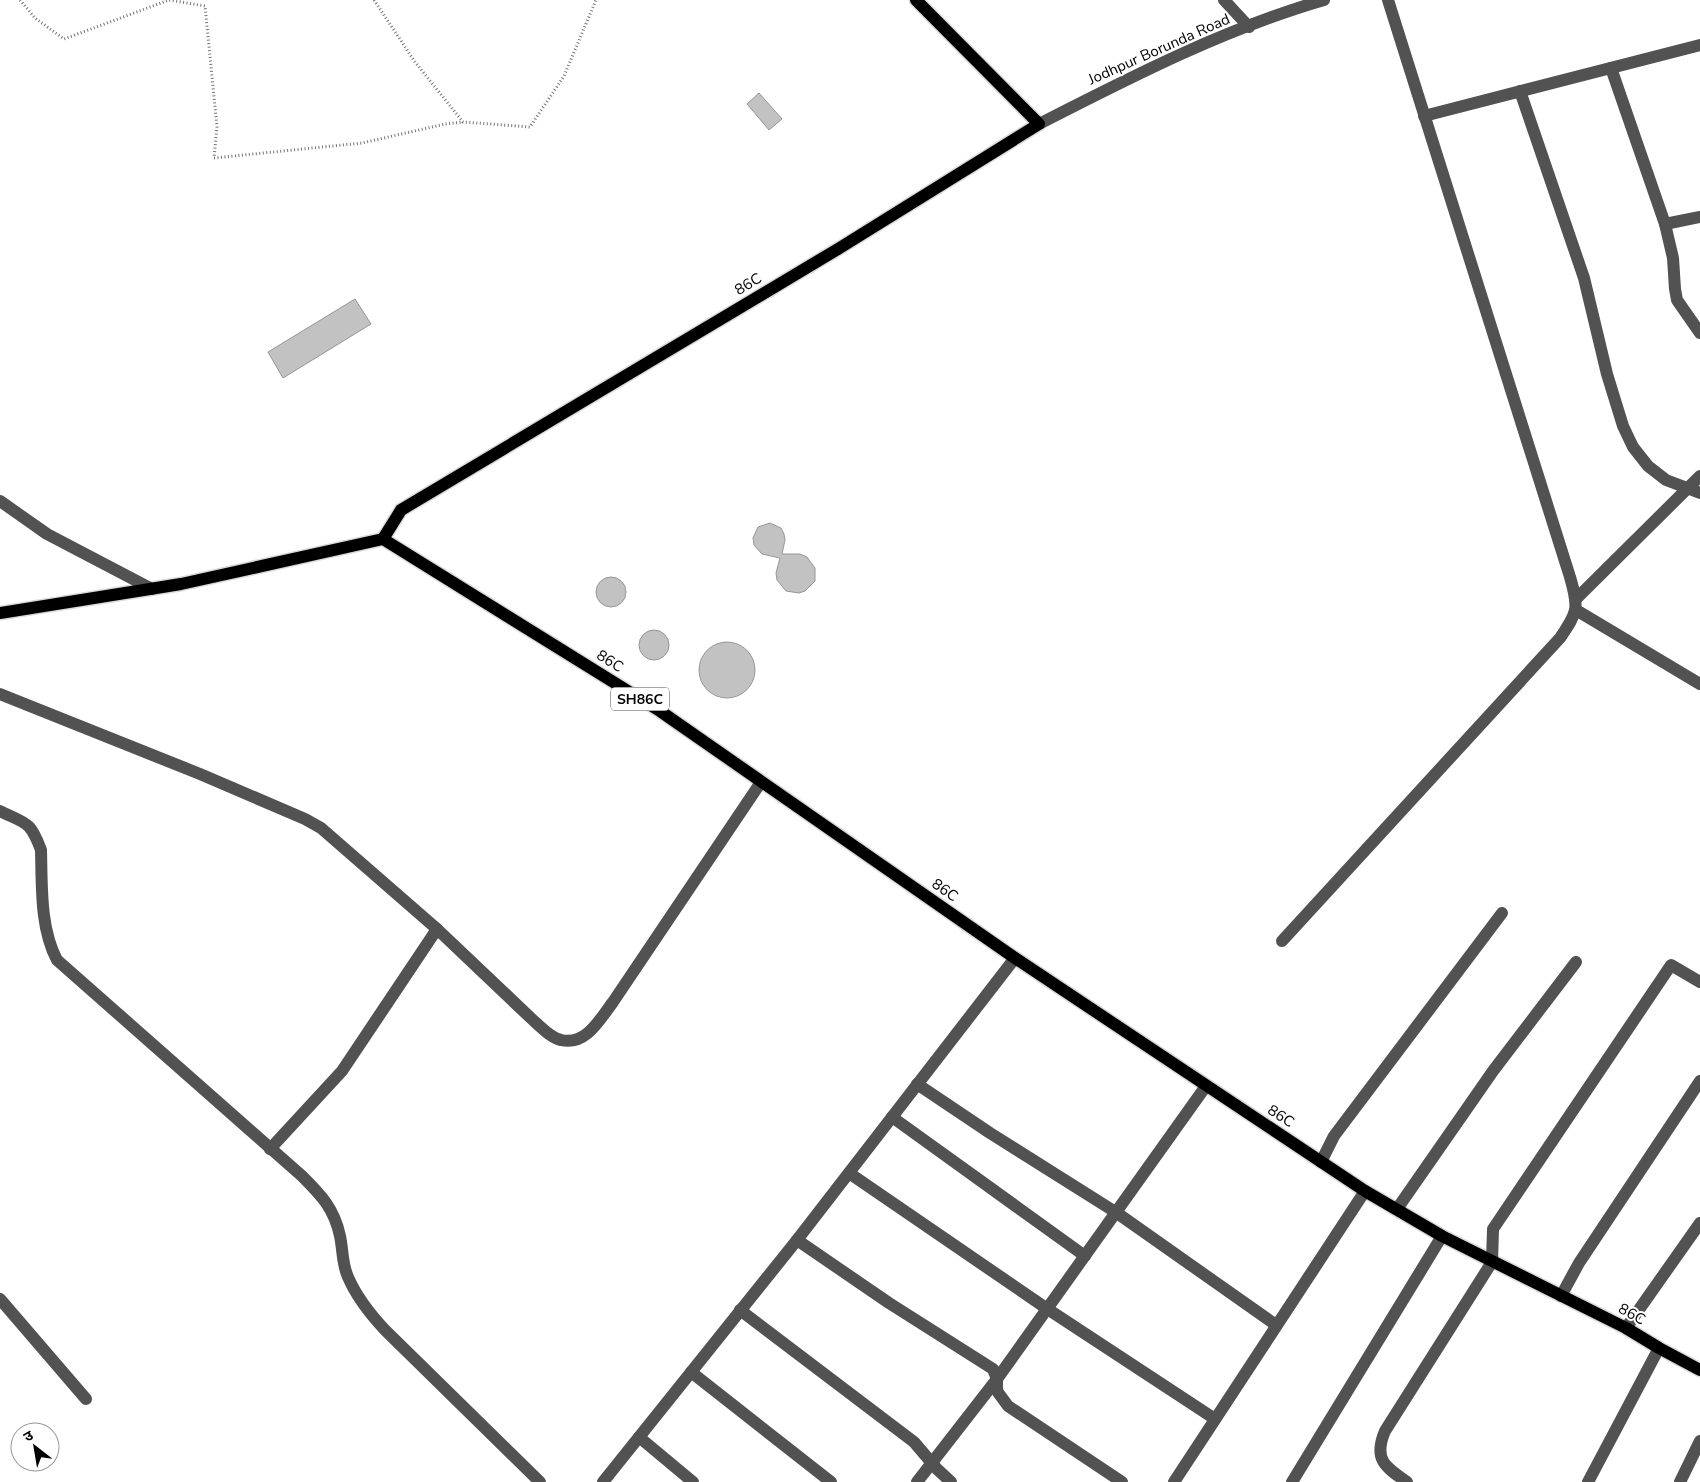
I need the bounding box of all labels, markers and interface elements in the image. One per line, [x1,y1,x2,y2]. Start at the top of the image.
street label: Jodhpur Borunda Road [1084,9,1233,90]
street label: 86C [731,268,765,300]
street label: 86C [593,645,627,677]
road number: SH86C [611,688,669,711]
street label: 86C [928,874,962,906]
street label: 86C [1264,1100,1298,1132]
street label: 86C [1615,1298,1649,1330]
north arrow [10,1422,60,1472]
text: उ [20,1426,38,1447]

